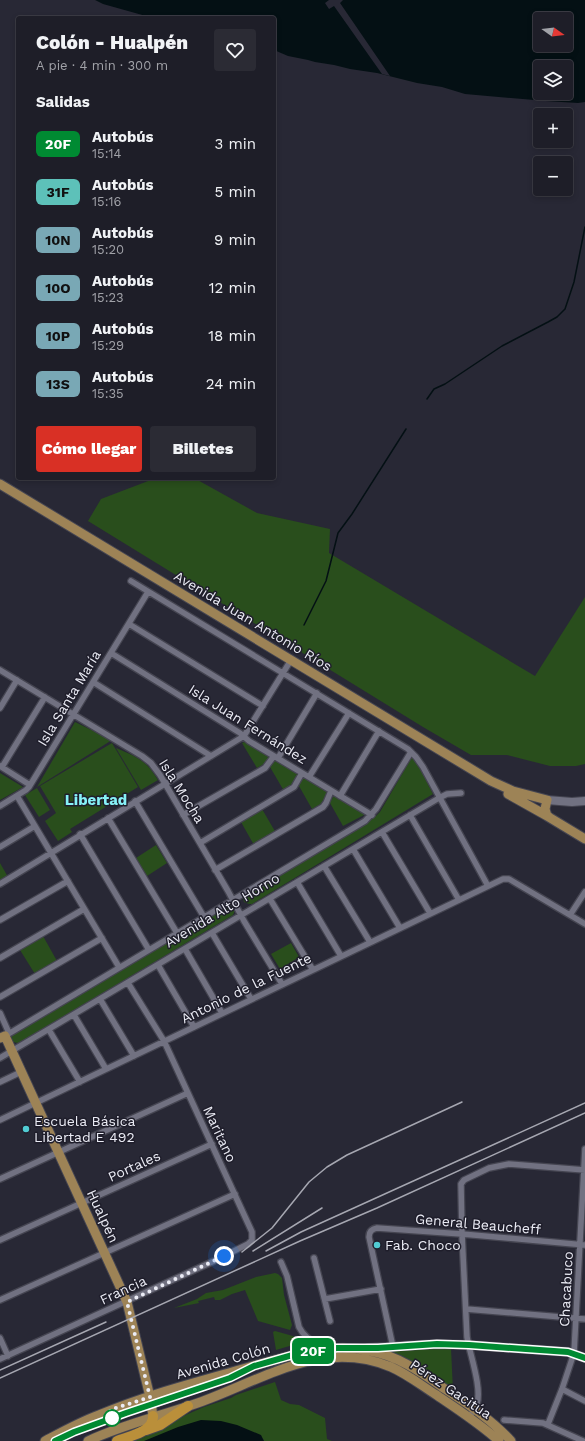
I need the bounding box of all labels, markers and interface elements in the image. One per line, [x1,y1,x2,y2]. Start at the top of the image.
north arrow [533,12,573,52]
map controls [533,12,573,196]
button: heart [214,29,256,71]
text: Colón - Hualpén [36,31,188,54]
text: A pie · 4 min · 300 m [36,58,168,73]
button: layers [533,60,573,100]
text: Salidas [36,93,90,111]
button: + [533,108,573,148]
text: Autobús [92,128,154,146]
text: 3 min [215,135,256,153]
text: 20F [45,136,71,152]
text: 15:14 [92,146,122,161]
button: − [533,156,573,196]
text: Autobús [92,176,154,194]
text: 5 min [215,183,256,201]
text: 31F [47,184,69,200]
text: 15:16 [92,194,121,209]
text: Autobús [92,224,154,242]
text: 9 min [214,231,256,249]
text: 10N [45,232,71,248]
text: 15:20 [92,242,124,257]
text: Autobús [92,272,154,290]
text: 12 min [209,279,256,297]
text: 10O [45,280,71,296]
text: 15:23 [92,290,124,305]
text: Autobús [92,320,154,338]
text: 18 min [208,327,256,345]
text: 10P [46,328,70,344]
text: 15:29 [92,338,124,353]
text: Autobús [92,368,154,386]
text: 24 min [206,375,256,393]
text: 13S [46,376,70,392]
text: 15:35 [92,386,124,401]
button: Cómo llegar [36,426,142,472]
button: Billetes [150,426,256,472]
street label: Avenida Juan Antonio Ríos [171,568,335,674]
street label: Isla Santa María [34,647,104,749]
street label: Isla Juan Fernández [186,681,310,767]
street label: Isla Mocha [156,756,208,826]
district label: Libertad [65,791,127,809]
street label: Avenida Alto Horno [162,869,282,951]
street label: Antonio de la Fuente [178,949,314,1027]
street label: Maritano [200,1103,240,1165]
place label: Escuela Básica Libertad E 492 [34,1113,136,1145]
marker: Escuela Básica Libertad E 492 [21,1124,31,1134]
street label: Portales [105,1147,163,1185]
street label: Hualpén [84,1187,122,1245]
street label: General Beaucheff [414,1211,542,1237]
place label: Fab. Choco [385,1237,461,1253]
marker: Fab. Choco [372,1240,382,1250]
your location [214,1246,234,1266]
street label: Chacabuco [556,1251,576,1327]
street label: Francia [97,1272,149,1308]
line badge: 20F [290,1338,336,1364]
street label: Avenida Colón [174,1340,272,1382]
text: 20F [300,1343,326,1359]
street label: Pérez Gacitúa [407,1356,495,1422]
unlabelled marker [103,1409,121,1427]

